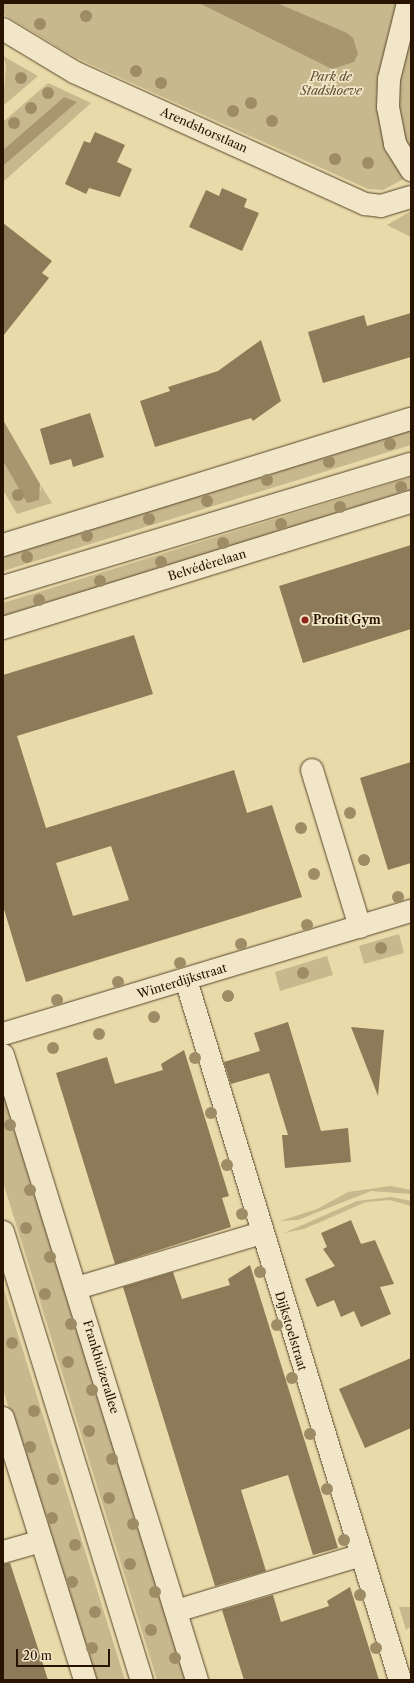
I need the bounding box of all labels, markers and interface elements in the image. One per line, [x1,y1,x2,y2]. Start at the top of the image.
park label: Park de Stadshoeve [300,70,362,98]
street label: Arendshorstlaan [158,104,250,156]
street label: Belvédèrelaan [166,546,248,584]
place label: Profit Gym [313,613,381,627]
marker: Profit Gym [300,615,310,625]
street label: Winterdijkstraat [136,961,228,1001]
street label: Dijkstoelstraat [272,1290,310,1372]
street label: Frankhuizerallee [80,1319,122,1415]
scale bar [18,1641,112,1667]
text: 20 m [23,1648,52,1663]

